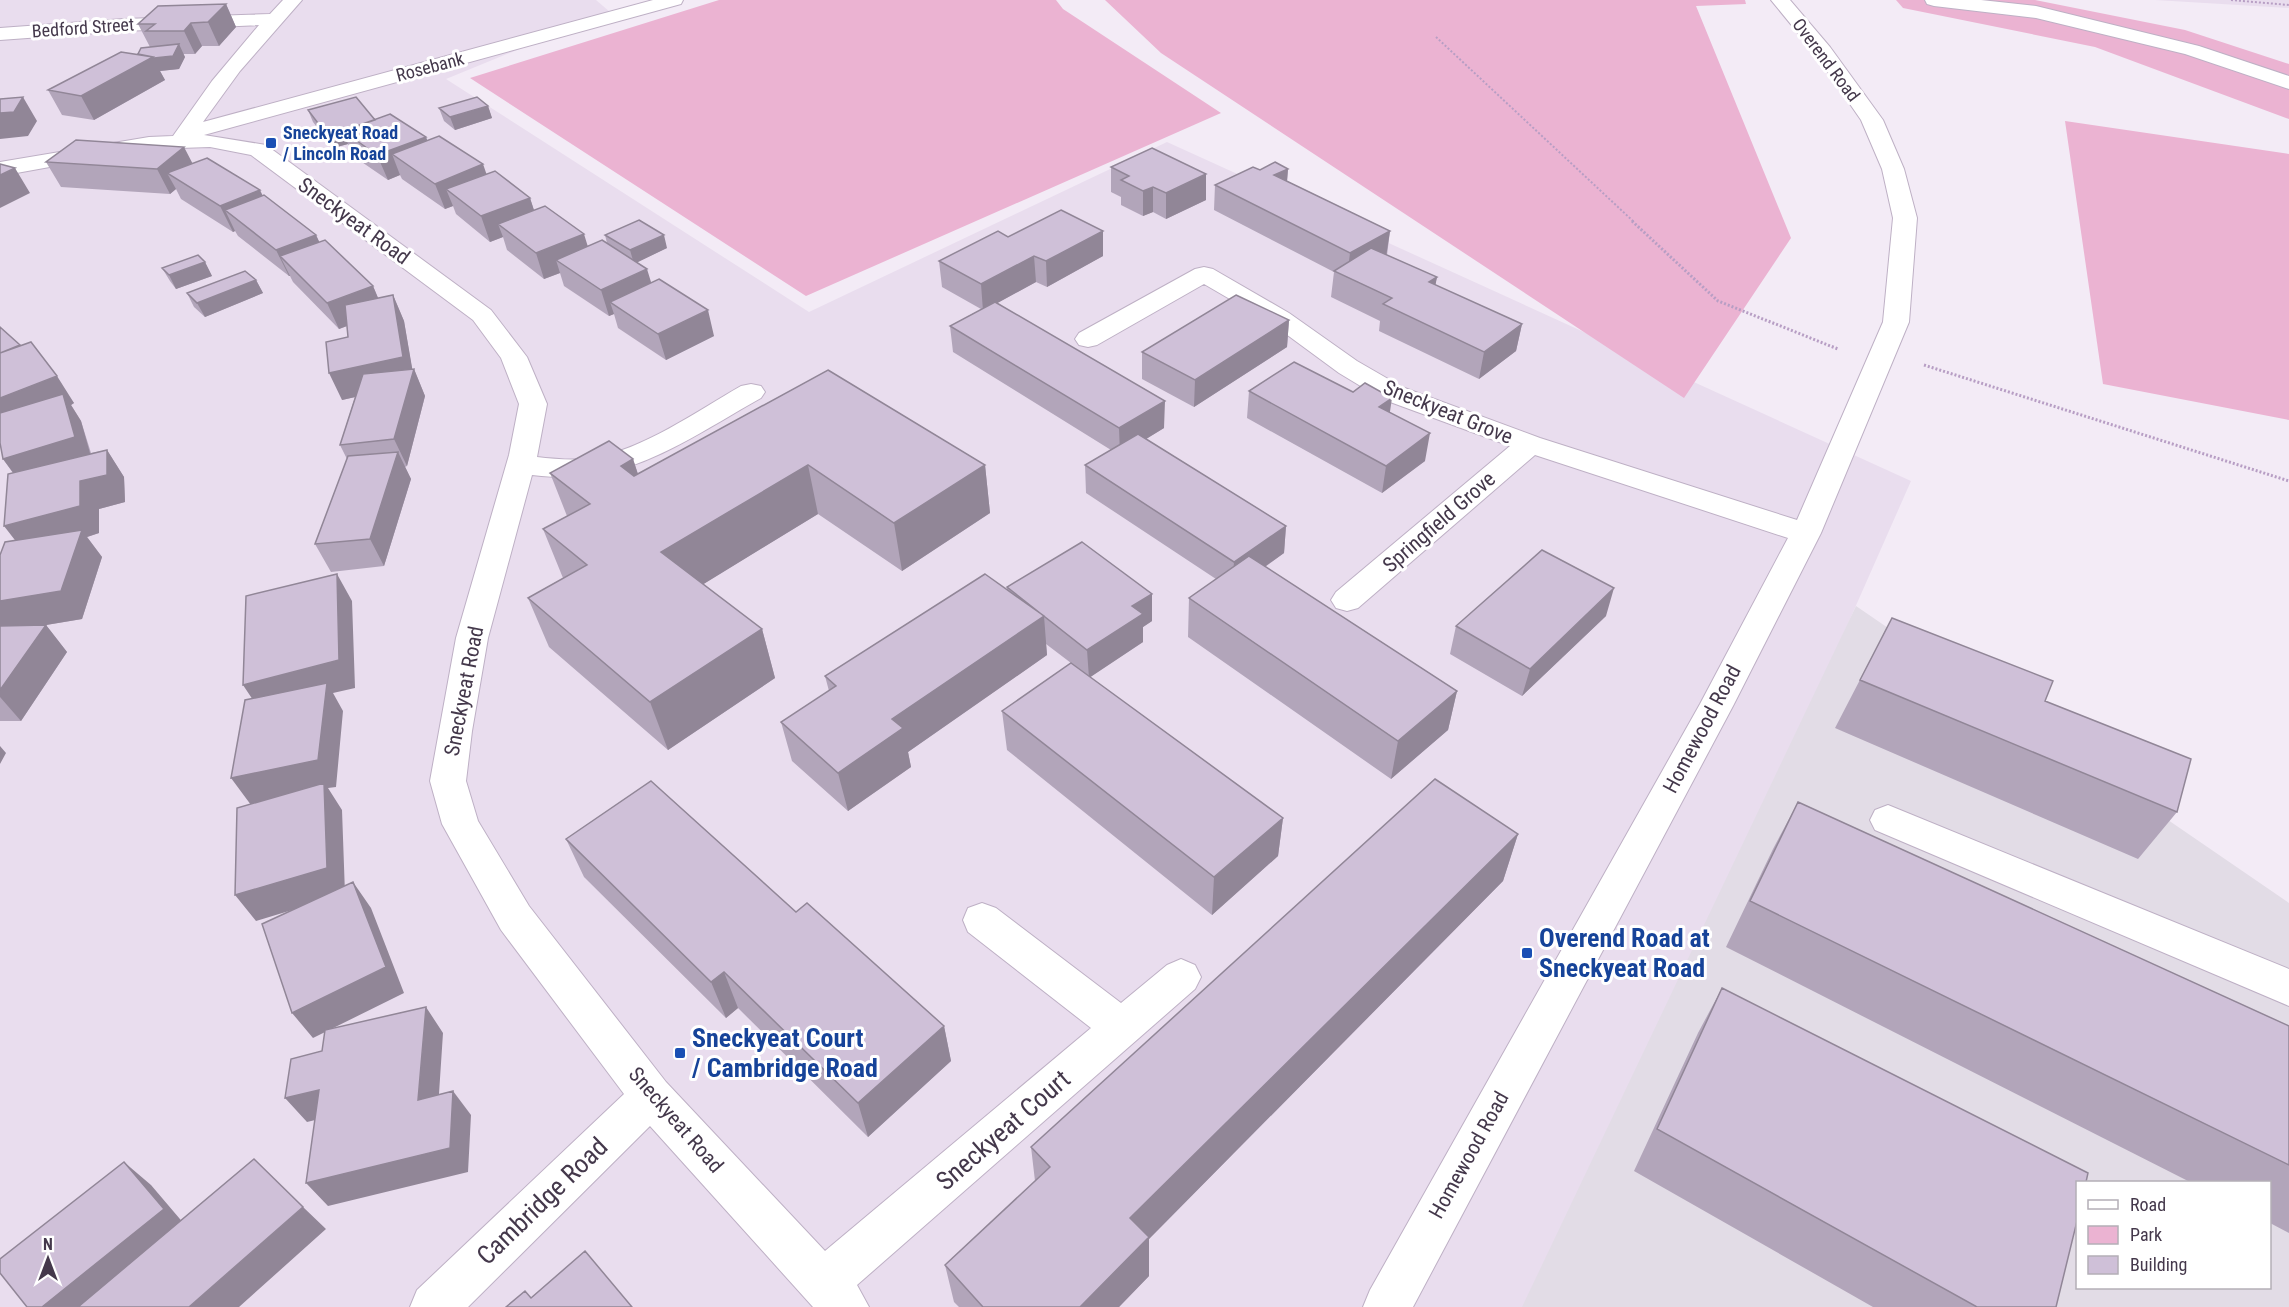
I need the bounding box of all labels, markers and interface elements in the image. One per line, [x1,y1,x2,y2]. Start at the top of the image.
street label: Bedford Street [31,13,135,42]
street label: Overend Road [1788,14,1864,105]
street label: Rosebank [394,47,466,86]
place label: Sneckyeat Road / Lincoln Road [282,122,398,164]
marker: Sneckyeat Road / Lincoln Road [264,136,278,150]
street label: Sneckyeat Road [294,173,414,269]
street label: Sneckyeat Grove [1380,375,1516,449]
street label: Springfield Grove [1378,467,1500,577]
street label: Sneckyeat Road [440,624,488,758]
street label: Homewood Road [1658,661,1746,797]
place label: Overend Road at Sneckyeat Road [1539,923,1710,983]
marker: Overend Road at Sneckyeat Road [1520,946,1534,960]
place label: Sneckyeat Court / Cambridge Road [691,1023,878,1083]
marker: Sneckyeat Court / Cambridge Road [673,1046,687,1060]
street label: Sneckyeat Road [624,1062,728,1178]
street label: Sneckyeat Court [930,1064,1076,1196]
street label: Homewood Road [1424,1087,1514,1223]
street label: Cambridge Road [471,1131,613,1271]
legend [2076,1181,2271,1289]
text: Road [2130,1194,2166,1215]
text: Park [2130,1224,2162,1245]
north arrow [18,1229,78,1289]
text: N [43,1235,53,1254]
text: Building [2130,1254,2187,1275]

